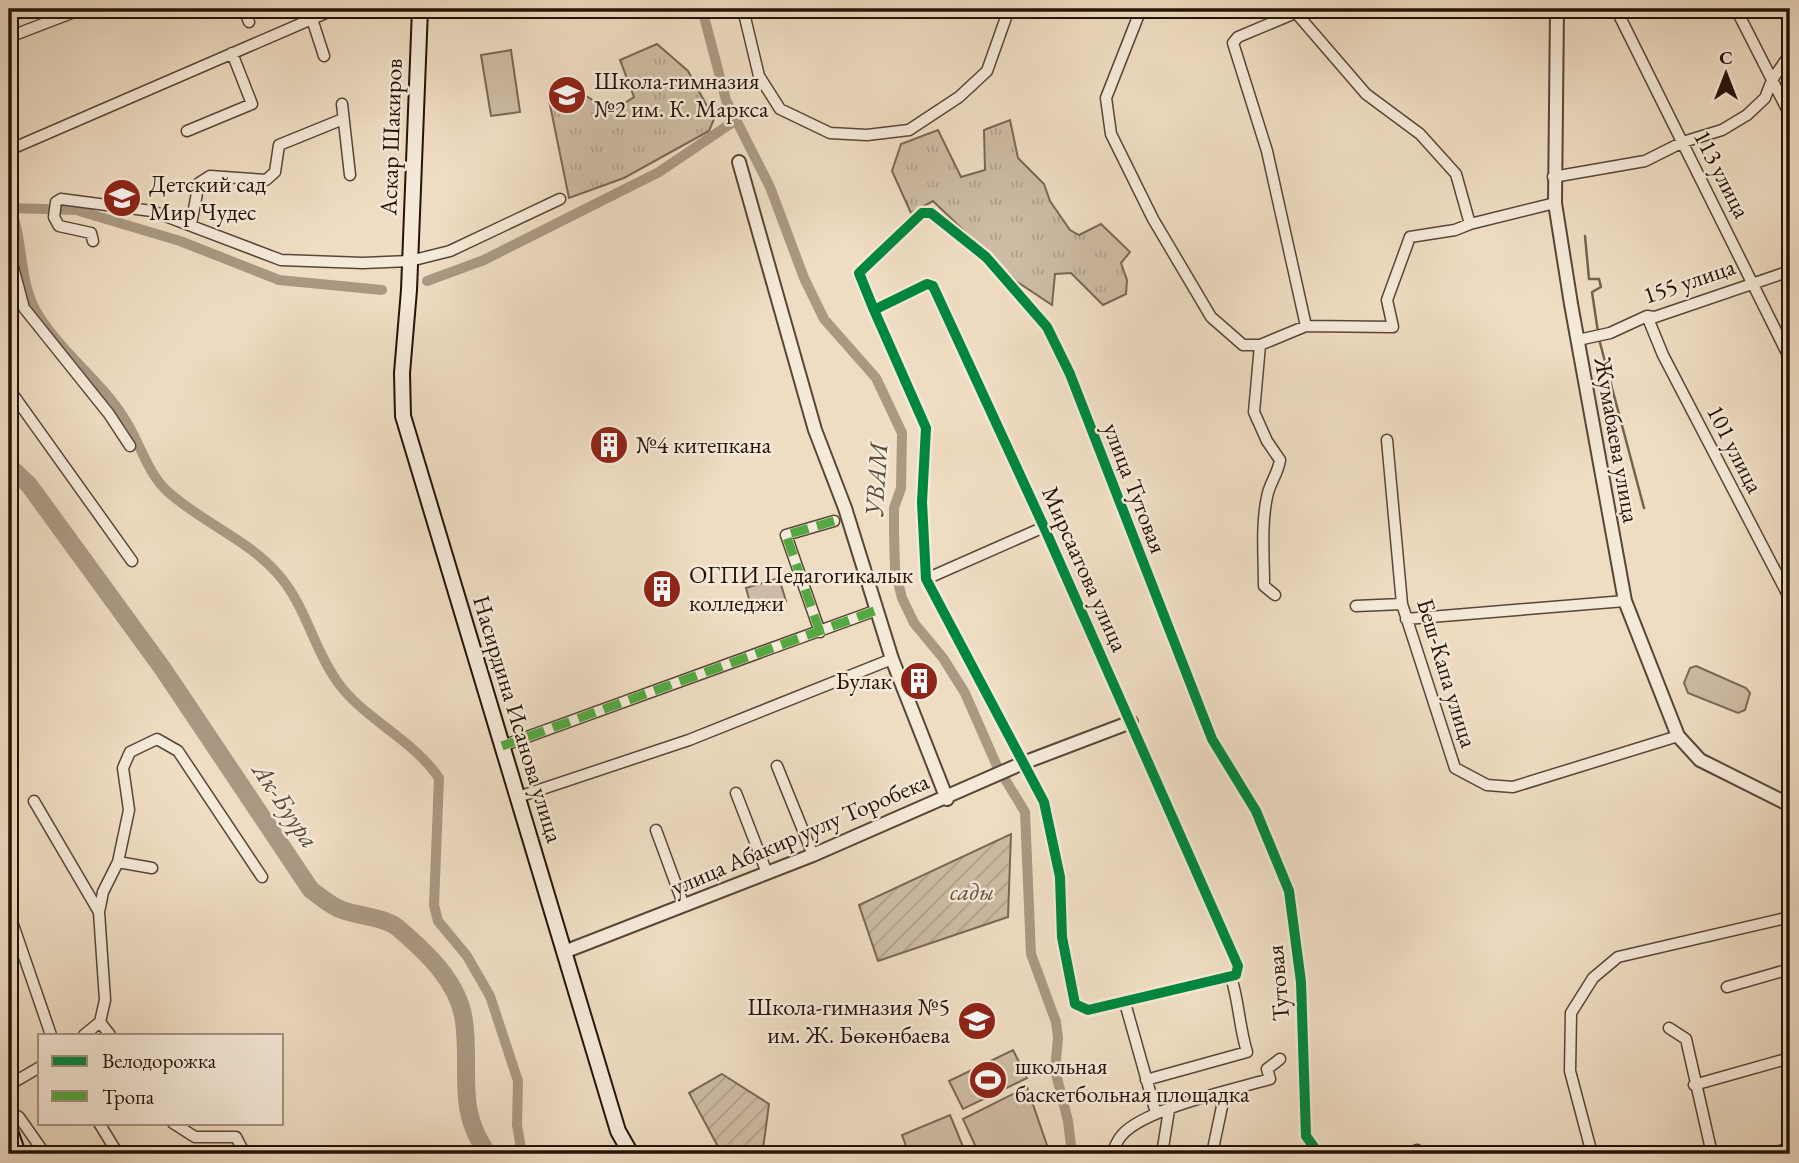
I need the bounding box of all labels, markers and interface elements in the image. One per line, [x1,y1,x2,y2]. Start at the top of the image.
north arrow [1690,38,1760,108]
text: С [1719,45,1733,70]
street label: Аскар Шакиров [372,58,409,217]
place label: Школа-гимназия №2 им. К. Маркса [594,65,769,124]
school or university icon: Школа-гимназия №2 им. К. Маркса [546,74,588,116]
street label: 113 улица [1687,124,1758,224]
place label: Детский сад Мир Чудес [149,168,266,227]
school or university icon: Детский сад Мир Чудес [101,177,143,219]
street label: 155 улица [1639,250,1739,311]
street label: Жумабаева улица [1587,354,1647,526]
street label: 101 улица [1700,399,1771,499]
street label: улица Тутовая [1096,418,1175,558]
building icon: №4 китепкана [588,424,630,466]
place label: №4 китепкана [636,429,772,460]
water label: УВАМ [856,440,896,518]
street label: Мирсаатова улица [1035,481,1136,657]
place label: ОГПИ Педагогикалык колледжи [689,559,914,618]
building icon: ОГПИ Педагогикалык колледжи [641,568,683,610]
street label: Насирдина Исанова улица [466,592,571,847]
street label: Беш-Капа улица [1410,594,1485,752]
building icon: Булак [898,660,940,702]
place label: Булак [835,665,893,696]
water label: Ак-Буура [244,754,327,854]
street label: улица Абакир уулу Торобека [666,765,934,902]
park label: сады [950,876,994,907]
street label: Тутовая [1259,943,1296,1022]
place label: Школа-гимназия №5 им. Ж. Бөкөнбаева [748,991,950,1050]
school or university icon: Школа-гимназия №5 им. Ж. Бөкөнбаева [956,1000,998,1042]
legend [38,1034,284,1124]
text: Велодорожка [102,1047,217,1074]
place label: школьная баскетбольная площадка [1015,1050,1250,1109]
sports icon: школьная баскетбольная площадка [967,1059,1009,1101]
text: Тропа [102,1083,155,1110]

